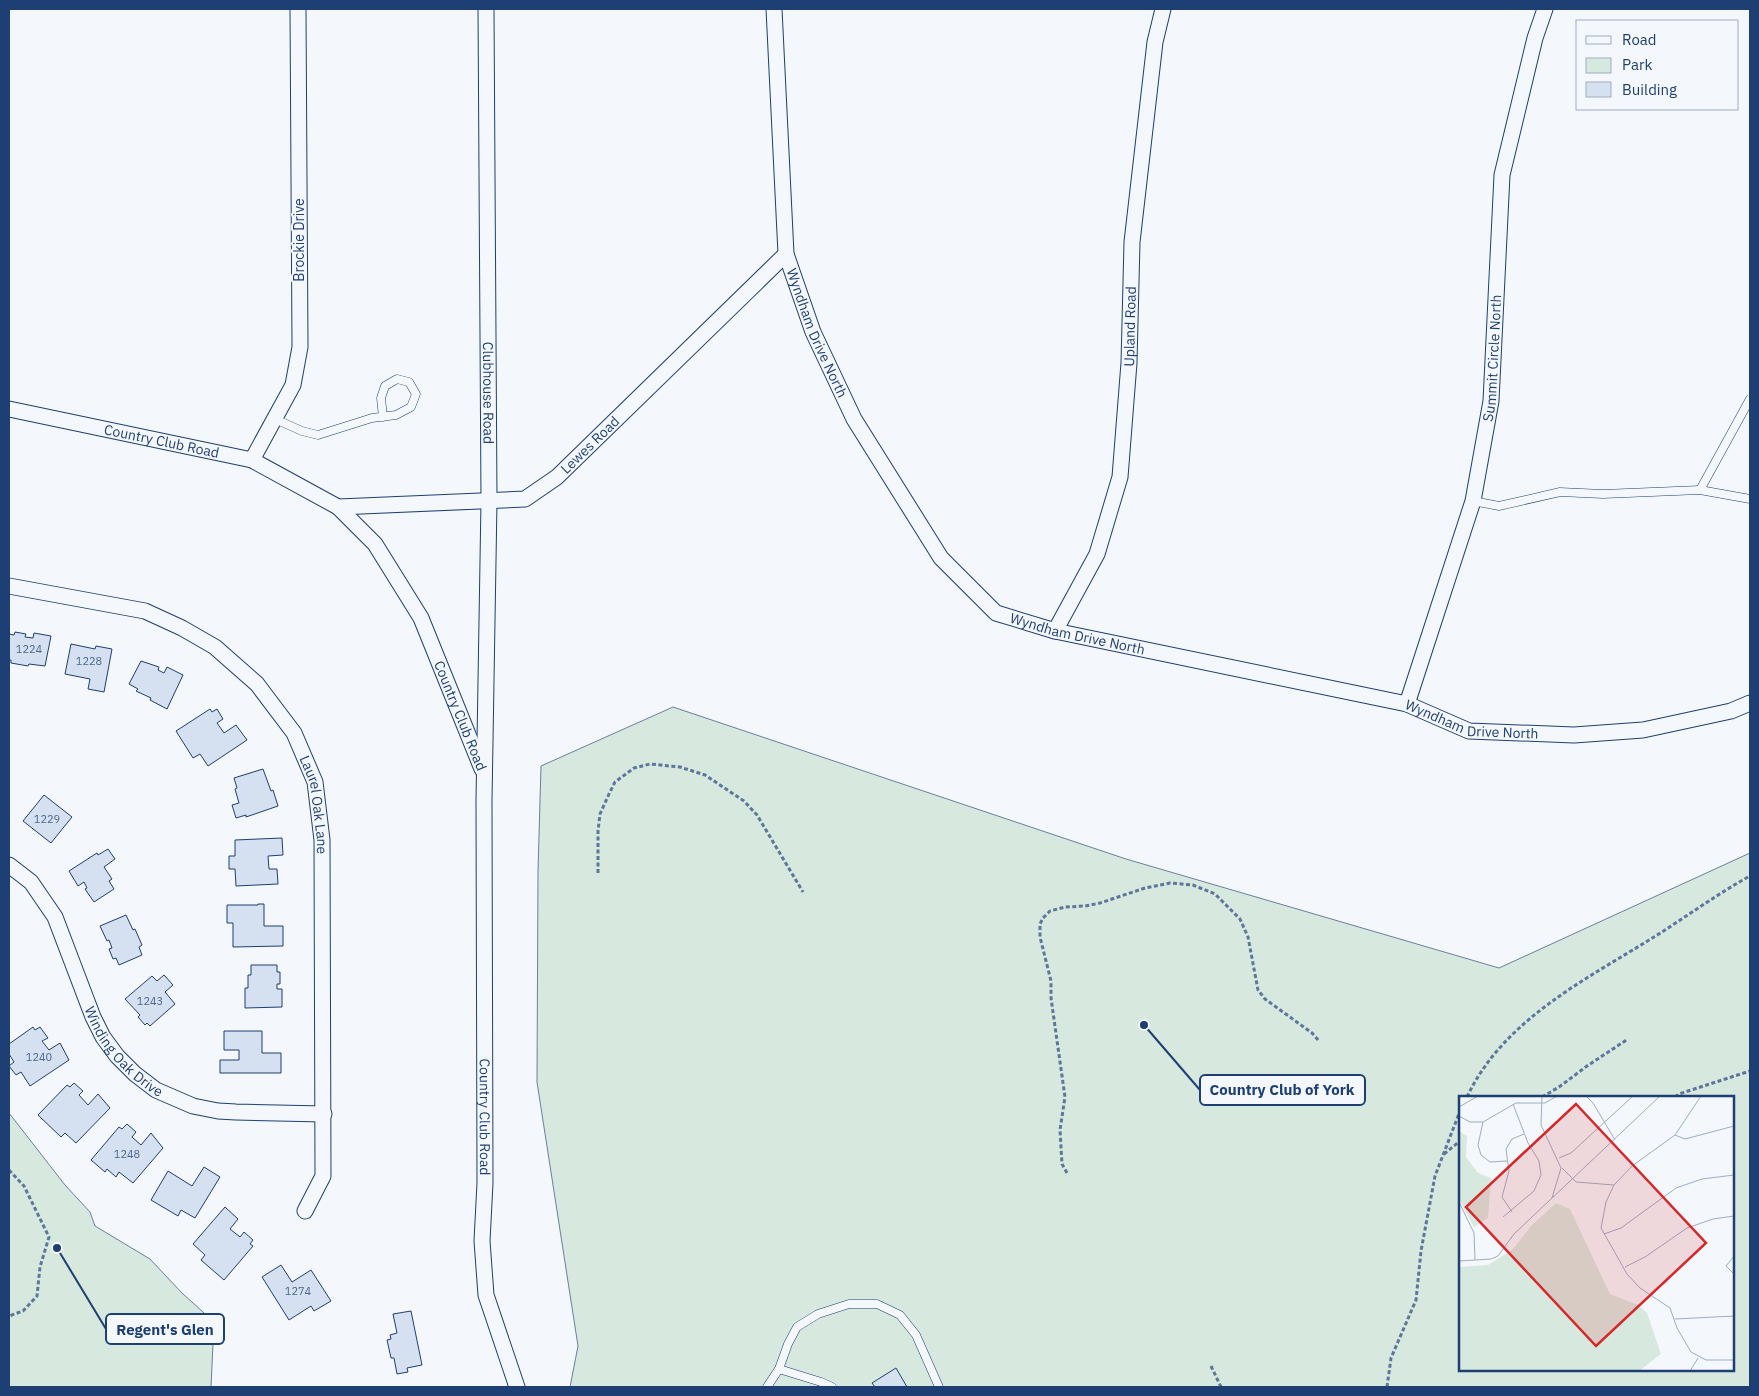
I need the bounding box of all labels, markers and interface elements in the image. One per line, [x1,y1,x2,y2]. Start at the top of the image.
legend [1576,20,1739,110]
text: Road [1622,30,1657,49]
text: Park [1622,55,1652,74]
text: Building [1622,80,1677,99]
street label: Brockie Drive [290,198,308,282]
street label: Wyndham Drive North [783,266,852,400]
street label: Upland Road [1120,286,1140,367]
street label: Summit Circle North [1478,294,1505,423]
street label: Clubhouse Road [479,342,498,444]
street label: Lewes Road [557,412,623,478]
street label: Country Club Road [103,420,221,462]
street label: Wyndham Drive North [1008,609,1147,658]
house number: 1224 [16,642,43,656]
house number: 1228 [76,654,102,668]
street label: Country Club Road [430,658,491,773]
street label: Wyndham Drive North [1402,695,1539,743]
street label: Laurel Oak Lane [296,753,331,854]
house number: 1229 [34,812,60,826]
house number: 1243 [137,994,163,1008]
street label: Winding Oak Drive [81,1004,166,1101]
house number: 1240 [26,1050,52,1064]
street label: Country Club Road [476,1058,494,1176]
callout: Country Club of York [1200,1075,1365,1105]
text: Country Club of York [1210,1080,1355,1099]
inset map [1459,1096,1734,1371]
house number: 1248 [114,1147,140,1161]
house number: 1274 [285,1284,312,1298]
callout: Regent's Glen [106,1314,224,1344]
text: Regent's Glen [116,1320,214,1339]

